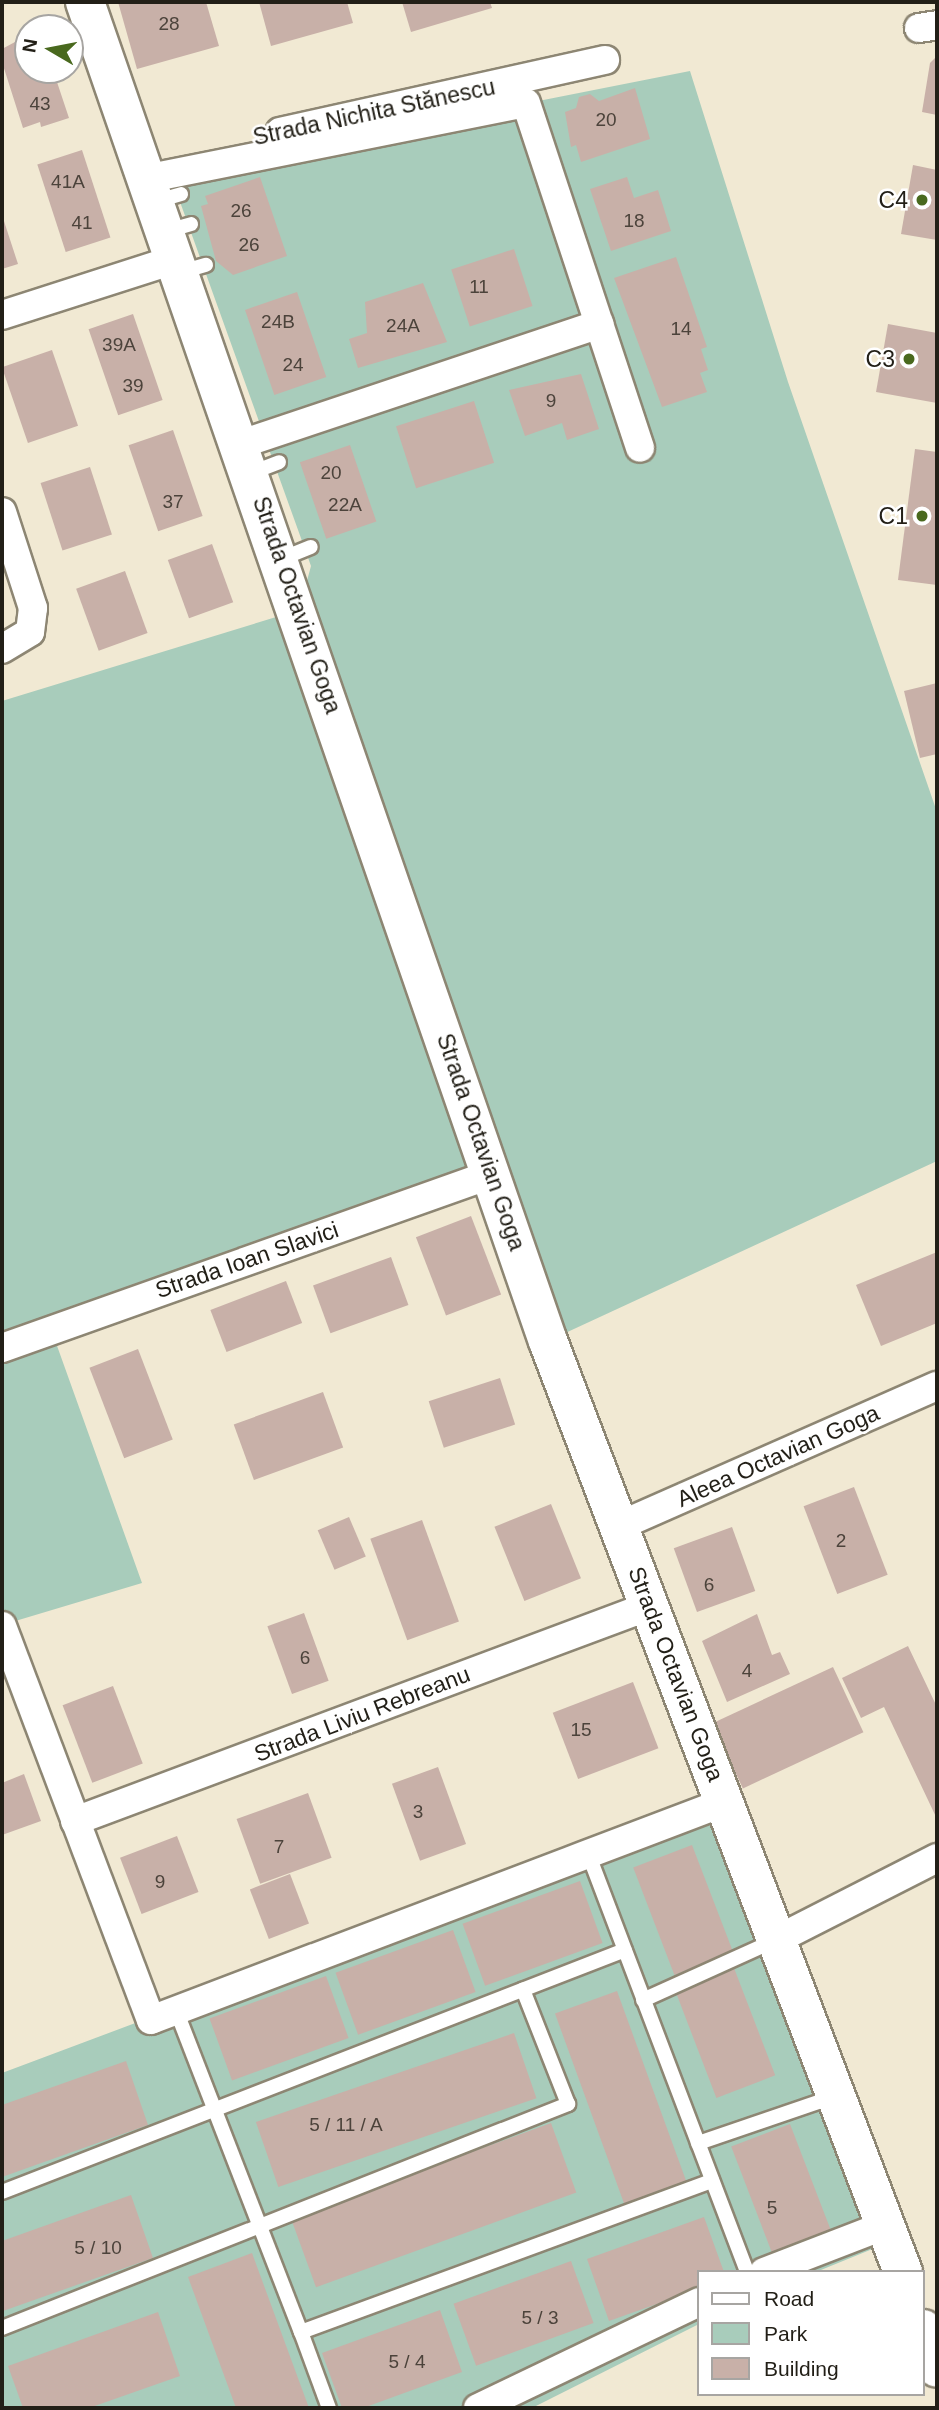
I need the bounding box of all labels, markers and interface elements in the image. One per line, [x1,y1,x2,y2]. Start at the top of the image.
house number: 28 [158,13,180,35]
north arrow [14,14,84,84]
text: N [18,37,41,54]
street label: Strada Nichita Stănescu [250,73,498,151]
house number: 43 [29,93,51,115]
house number: 20 [595,109,617,131]
house number: 41A [51,171,85,193]
place label: C4 [879,186,908,214]
marker: C4 [914,192,930,208]
house number: 26 [230,200,252,222]
house number: 18 [623,210,645,232]
house number: 41 [71,212,93,234]
house number: 26 [238,234,260,256]
house number: 11 [469,276,489,298]
house number: 24B [261,311,295,333]
house number: 24A [386,315,420,337]
house number: 14 [670,318,692,340]
house number: 39A [102,334,136,356]
place label: C3 [866,345,895,373]
marker: C3 [901,351,917,367]
house number: 24 [282,354,304,376]
house number: 39 [122,375,144,397]
house number: 9 [546,390,556,412]
house number: 20 [320,462,342,484]
house number: 37 [162,491,184,513]
street label: Strada Octavian Goga [247,493,347,717]
house number: 22A [328,494,362,516]
place label: C1 [879,502,908,530]
marker: C1 [914,508,930,524]
street label: Strada Octavian Goga [431,1030,531,1254]
street label: Strada Ioan Slavici [152,1216,342,1304]
street label: Aleea Octavian Goga [673,1399,883,1513]
house number: 2 [836,1530,846,1552]
street label: Strada Octavian Goga [622,1563,730,1785]
house number: 6 [704,1574,714,1596]
house number: 6 [300,1647,310,1669]
street label: Strada Liviu Rebreanu [250,1660,474,1768]
house number: 4 [742,1660,752,1682]
house number: 15 [570,1719,592,1741]
house number: 3 [413,1801,423,1823]
house number: 7 [274,1836,284,1858]
house number: 9 [155,1871,165,1893]
house number: 5 / 11 / A [309,2114,383,2136]
house number: 5 [767,2197,777,2219]
house number: 5 / 10 [74,2237,122,2259]
legend [698,2270,925,2396]
text: Road [764,2287,814,2310]
house number: 5 / 3 [522,2307,558,2329]
text: Park [764,2322,807,2345]
house number: 5 / 4 [389,2351,425,2373]
text: Building [764,2357,839,2380]

